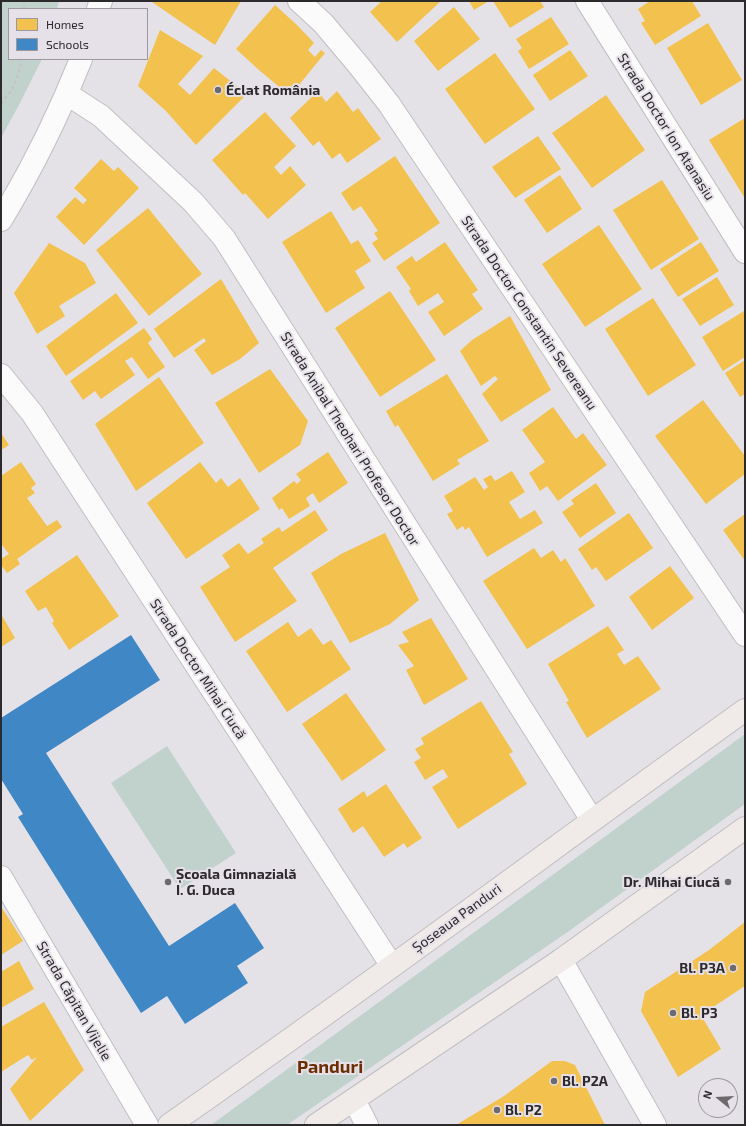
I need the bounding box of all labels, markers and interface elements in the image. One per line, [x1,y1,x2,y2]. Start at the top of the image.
legend [8,8,148,60]
text: Homes [46,17,84,31]
text: Schools [46,37,89,51]
street label: Strada Doctor Ion Atanasiu [614,50,718,204]
place label: Éclat România [226,82,320,98]
marker: Éclat România [213,85,223,95]
street label: Strada Doctor Constantin Severeanu [458,213,600,413]
street label: Strada Anibal Theohari Profesor Doctor [277,329,423,549]
street label: Strada Doctor Mihai Ciucă [146,596,250,742]
place label: Școala Gimnazială I. G. Duca [176,866,297,898]
place label: Dr. Mihai Ciucă [623,874,720,890]
marker: Școala Gimnazială I. G. Duca [163,877,173,887]
marker: Dr. Mihai Ciucă [723,877,733,887]
street label: Șoseaua Panduri [409,880,505,956]
street label: Strada Căpitan Vijelie [33,938,115,1064]
place label: Bl. P3A [679,960,725,976]
marker: Bl. P3A [728,963,738,973]
place label: Bl. P3 [681,1005,718,1021]
marker: Bl. P3 [668,1008,678,1018]
district label: Panduri [297,1056,363,1078]
place label: Bl. P2A [562,1073,608,1089]
marker: Bl. P2A [549,1076,559,1086]
north arrow [698,1078,738,1118]
text: N [700,1089,714,1100]
place label: Bl. P2 [505,1102,542,1118]
marker: Bl. P2 [492,1105,502,1115]

